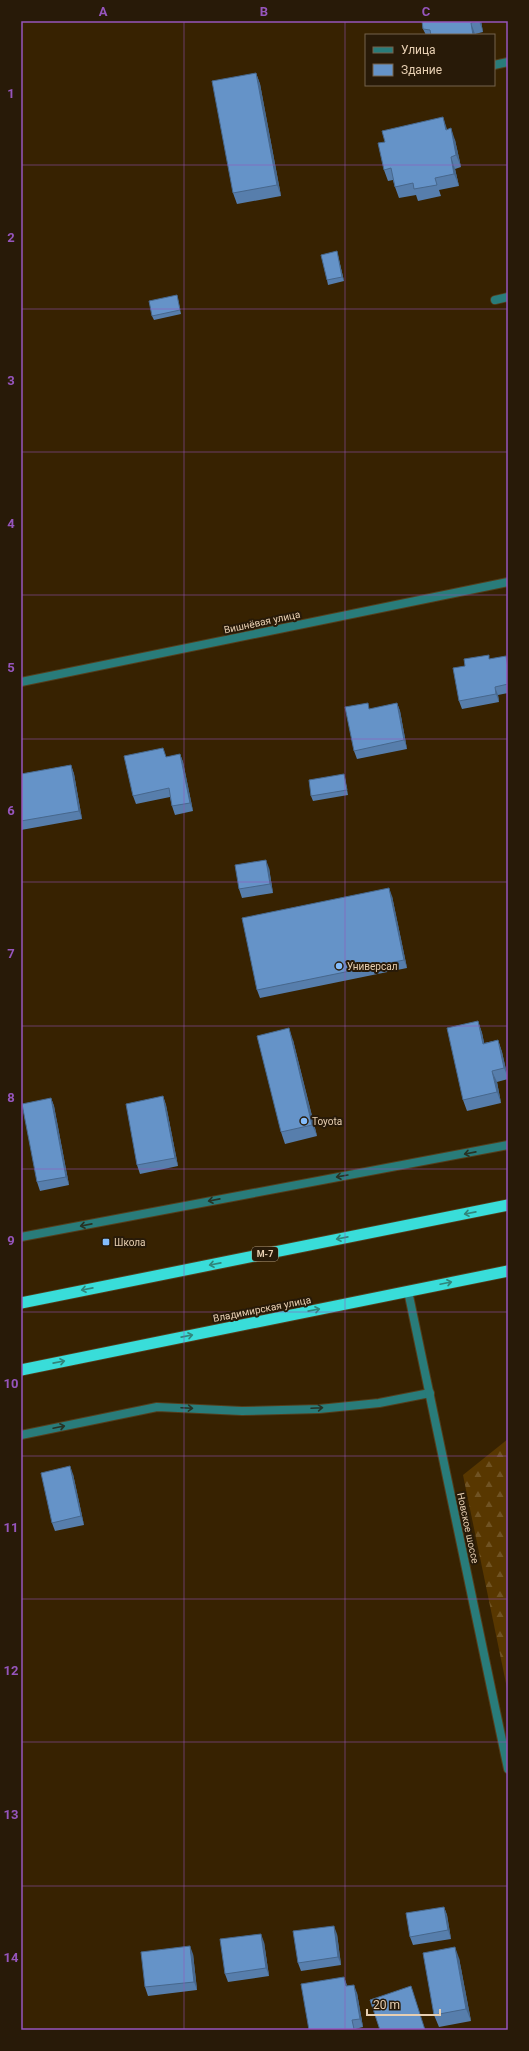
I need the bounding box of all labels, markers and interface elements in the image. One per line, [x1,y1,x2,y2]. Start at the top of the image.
text: A [99,4,108,19]
text: B [260,4,268,19]
text: C [422,4,431,19]
legend [365,34,495,86]
text: Улица [401,43,436,57]
text: Здание [401,63,442,77]
text: 1 [7,86,15,101]
text: 2 [7,230,15,245]
text: 3 [7,373,15,388]
text: 4 [7,516,15,531]
street label: Вишнёвая улица [223,609,301,635]
text: 5 [7,660,15,675]
text: 6 [7,803,15,818]
text: 7 [7,946,15,961]
marker: Универсал [334,961,344,971]
place label: Универсал [347,961,398,972]
text: 8 [7,1090,15,1105]
marker: Toyota [299,1116,309,1126]
place label: Toyota [312,1116,342,1127]
one-way arrow [464,1149,477,1157]
one-way arrow [336,1173,349,1181]
one-way arrow [208,1196,221,1204]
one-way arrow [464,1209,477,1217]
one-way arrow [80,1221,93,1229]
text: 9 [7,1233,15,1248]
one-way arrow [336,1235,349,1243]
marker: Школа [101,1237,111,1247]
place label: Школа [114,1237,146,1248]
road number: М-7 [252,1247,278,1261]
one-way arrow [209,1260,222,1268]
one-way arrow [439,1279,452,1287]
one-way arrow [81,1286,94,1294]
street label: Владимирская улица [212,1294,312,1324]
one-way arrow [307,1306,320,1314]
one-way arrow [180,1332,193,1340]
one-way arrow [52,1358,65,1366]
text: 10 [4,1376,18,1391]
one-way arrow [180,1405,193,1412]
one-way arrow [310,1405,323,1412]
one-way arrow [52,1423,65,1431]
street label: Новское шоссе [455,1492,481,1564]
text: 11 [4,1520,18,1535]
text: 12 [4,1663,18,1678]
text: 13 [4,1807,18,1822]
text: 14 [4,1950,19,1965]
scale bar [367,1991,440,2017]
text: 20 m [373,1998,400,2012]

